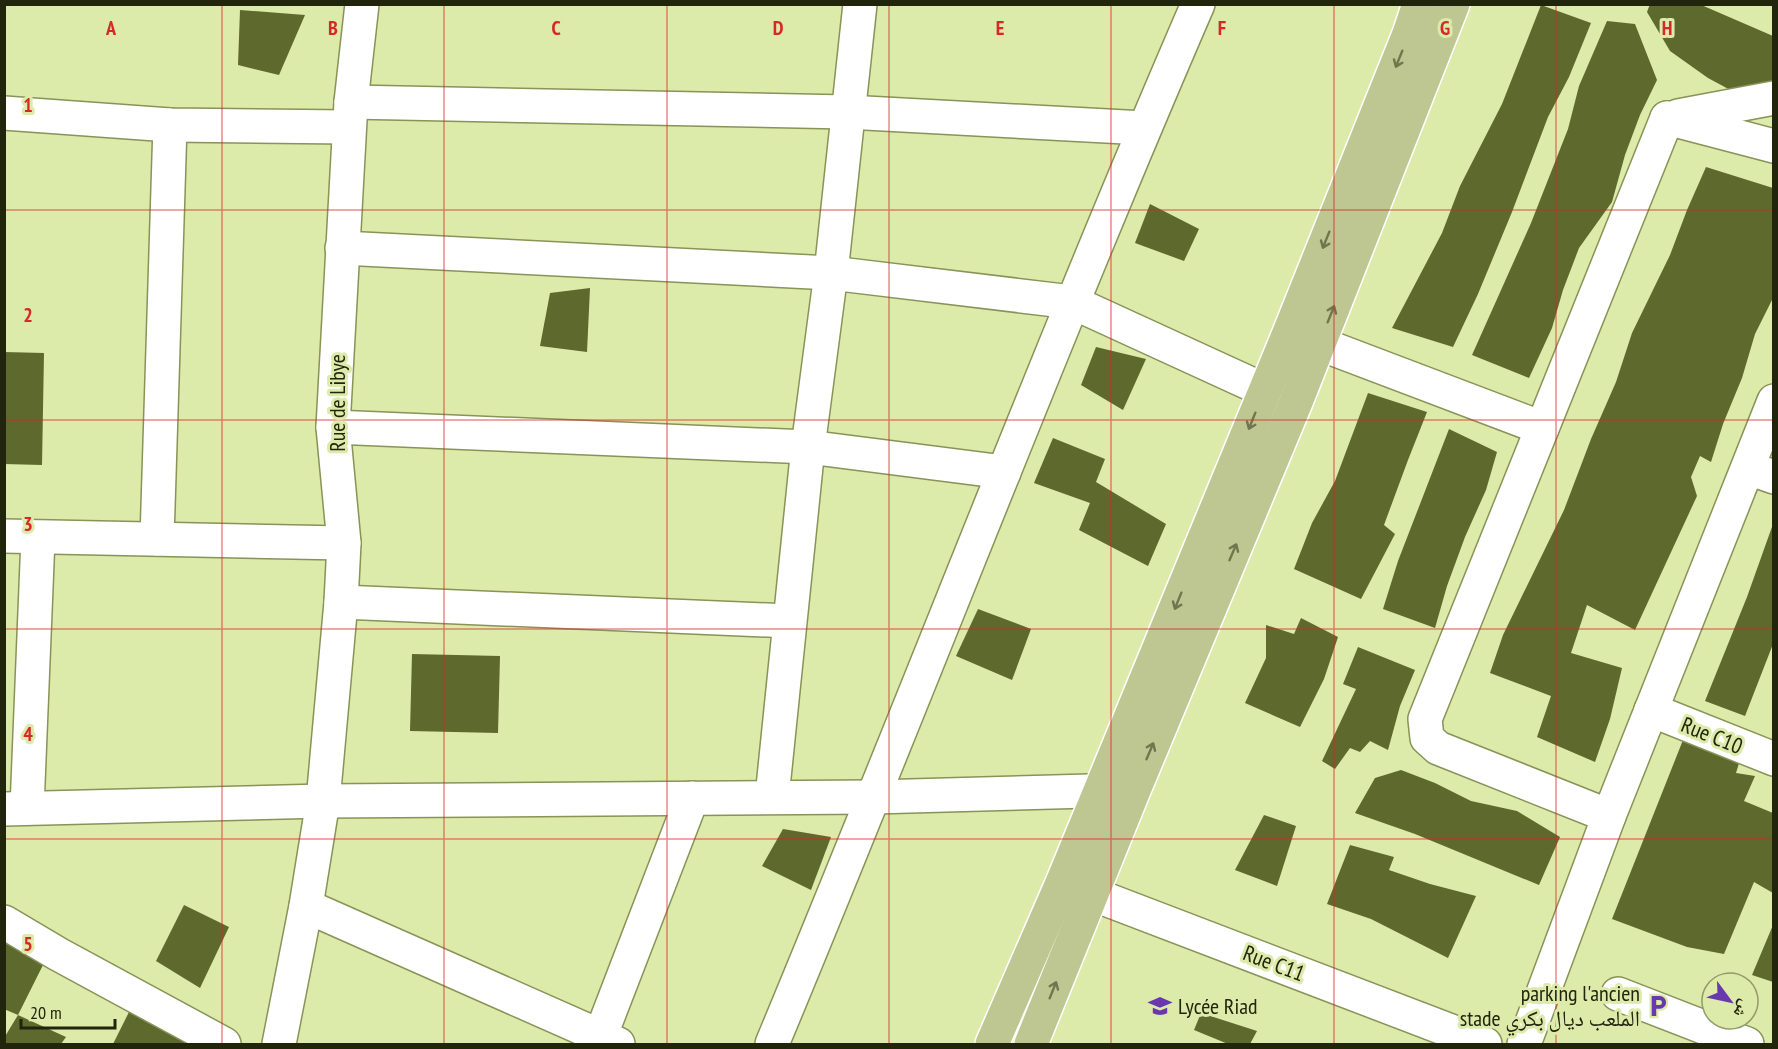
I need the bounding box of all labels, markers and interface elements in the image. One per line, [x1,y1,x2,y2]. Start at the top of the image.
text: A [105,15,117,41]
text: B [328,15,338,41]
text: C [551,15,561,41]
text: D [773,15,784,41]
text: E [996,15,1004,41]
text: F [1218,15,1226,41]
text: G [1440,15,1450,41]
text: H [1662,15,1672,41]
one-way arrow [1393,50,1404,68]
text: 1 [23,92,33,118]
one-way arrow [1320,231,1331,249]
text: 2 [23,302,33,328]
one-way arrow [1327,305,1338,323]
street label: Rue de Libye [323,354,351,452]
one-way arrow [1246,411,1257,429]
text: 3 [23,511,33,537]
one-way arrow [1228,543,1239,562]
one-way arrow [1172,591,1183,609]
street label: Rue C10 [1677,710,1747,760]
text: 4 [23,721,33,747]
one-way arrow [1145,743,1156,761]
text: 5 [23,931,33,957]
street label: Rue C11 [1239,939,1309,987]
north arrow [1700,971,1760,1031]
place label: parking l'ancien stade الملعب ديال بكري [1460,979,1640,1036]
one-way arrow [1048,982,1059,1000]
scale bar [21,992,116,1030]
place label: Lycée Riad [1178,992,1258,1020]
school or university icon: Lycée Riad [1147,993,1173,1019]
parking icon: parking l'ancien stade الملعب ديال بكري [1645,993,1671,1019]
text: ش [1730,997,1756,1022]
text: 20 m [30,1001,62,1024]

